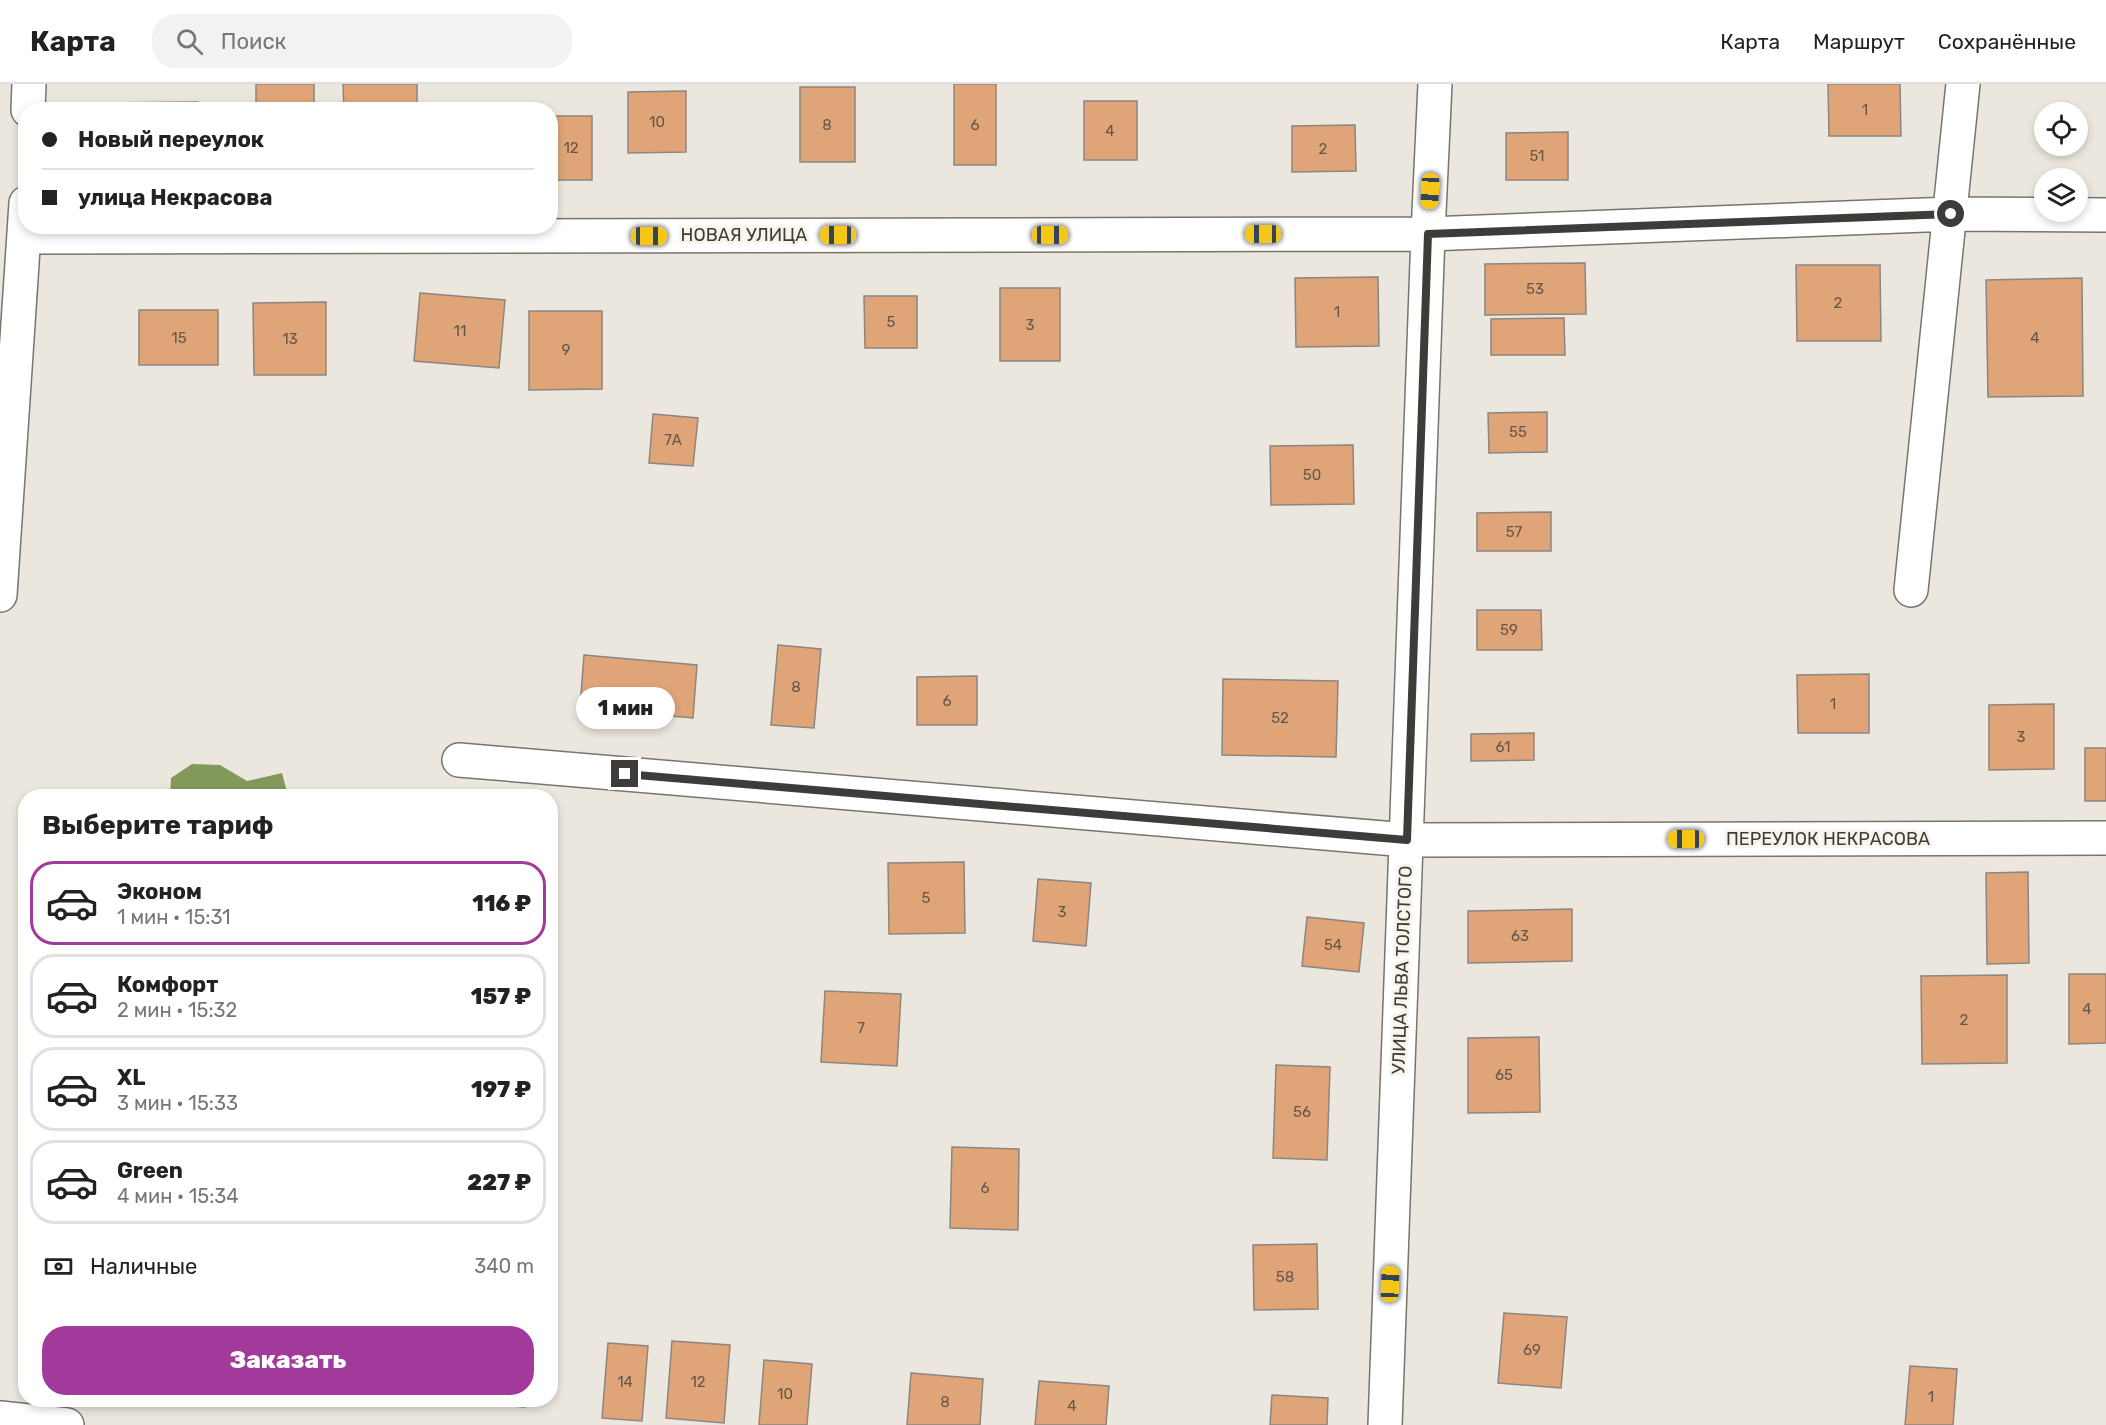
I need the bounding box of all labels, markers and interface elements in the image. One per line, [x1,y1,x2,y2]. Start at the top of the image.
search box [152,14,572,68]
text: Карта [30,25,116,58]
icon: search [173,25,206,58]
text: Поиск [221,28,286,55]
text: Карта [1720,29,1780,54]
text: Маршрут [1813,29,1905,54]
text: Сохранённые [1938,29,2076,54]
house number: 1 [1862,101,1868,119]
map controls [2034,102,2088,222]
button: locate [2034,102,2088,156]
house number: 10 [649,113,665,131]
house number: 8 [822,116,832,134]
house number: 6 [970,116,980,134]
house number: 4 [1105,122,1115,140]
text: Новый переулок [78,126,264,153]
house number: 12 [563,139,579,157]
house number: 2 [1319,140,1328,158]
house number: 51 [1529,147,1545,165]
button: layers [2034,168,2088,222]
car [1420,173,1440,209]
text: улица Некрасова [78,184,273,211]
route start [1937,200,1964,227]
street label: НОВАЯ УЛИЦА [681,224,807,246]
car [1245,225,1281,243]
car [820,226,856,244]
car [1032,226,1068,244]
car [631,227,667,245]
house number: 53 [1526,280,1544,298]
house number: 2 [1834,294,1843,312]
house number: 1 [1334,303,1340,321]
house number: 5 [887,313,896,331]
house number: 3 [1025,316,1035,334]
house number: 11 [454,322,466,340]
house number: 15 [171,329,187,347]
house number: 4 [2030,329,2040,347]
house number: 13 [282,330,298,348]
house number: 9 [562,341,571,359]
house number: 55 [1509,423,1527,441]
house number: 7А [664,431,682,449]
house number: 50 [1303,466,1321,484]
house number: 57 [1506,523,1523,541]
house number: 59 [1500,621,1518,639]
house number: 8 [791,678,801,696]
callout: 1 мин [576,687,674,729]
house number: 6 [942,692,952,710]
house number: 1 [1830,695,1836,713]
text: 1 мин [598,696,653,720]
house number: 52 [1271,709,1289,727]
house number: 3 [2016,728,2026,746]
house number: 61 [1495,738,1511,756]
route end [611,760,638,787]
text: Выберите тариф [42,809,273,841]
street label: ПЕРЕУЛОК НЕКРАСОВА [1726,828,1930,850]
car [1668,830,1704,848]
street label: УЛИЦА ЛЬВА ТОЛСТОГО [1387,865,1417,1075]
icon: car [45,876,99,930]
text: Эконом [117,878,202,905]
house number: 5 [922,889,931,907]
text: 116 ₽ [472,890,531,917]
house number: 3 [1057,903,1067,921]
text: 1 мин · 15:31 [117,905,231,929]
house number: 63 [1511,927,1529,945]
house number: 54 [1324,936,1342,954]
icon: car [45,969,99,1023]
text: Комфорт [117,971,218,998]
text: 157 ₽ [471,983,531,1010]
text: 2 мин · 15:32 [117,998,237,1022]
house number: 4 [2082,1000,2092,1018]
house number: 2 [1960,1011,1969,1029]
house number: 7 [857,1019,865,1037]
icon: car [45,1062,99,1116]
text: XL [117,1064,145,1091]
house number: 65 [1495,1066,1513,1084]
text: 197 ₽ [471,1076,531,1103]
text: 3 мин · 15:33 [117,1091,238,1115]
house number: 56 [1293,1103,1311,1121]
icon: car [45,1155,99,1209]
text: Green [117,1157,183,1184]
text: 227 ₽ [467,1169,531,1196]
house number: 6 [980,1179,990,1197]
text: 4 мин · 15:34 [117,1184,239,1208]
icon: cash [42,1250,75,1283]
text: Наличные [90,1253,197,1280]
text: 340 m [474,1254,534,1278]
car [1380,1266,1400,1302]
house number: 58 [1276,1268,1294,1286]
button: Заказать [42,1326,534,1395]
house number: 69 [1523,1341,1541,1359]
house number: 14 [617,1373,633,1391]
house number: 12 [690,1373,706,1391]
house number: 10 [777,1385,793,1403]
house number: 1 [1928,1388,1934,1406]
house number: 8 [940,1393,950,1411]
house number: 4 [1067,1397,1077,1415]

